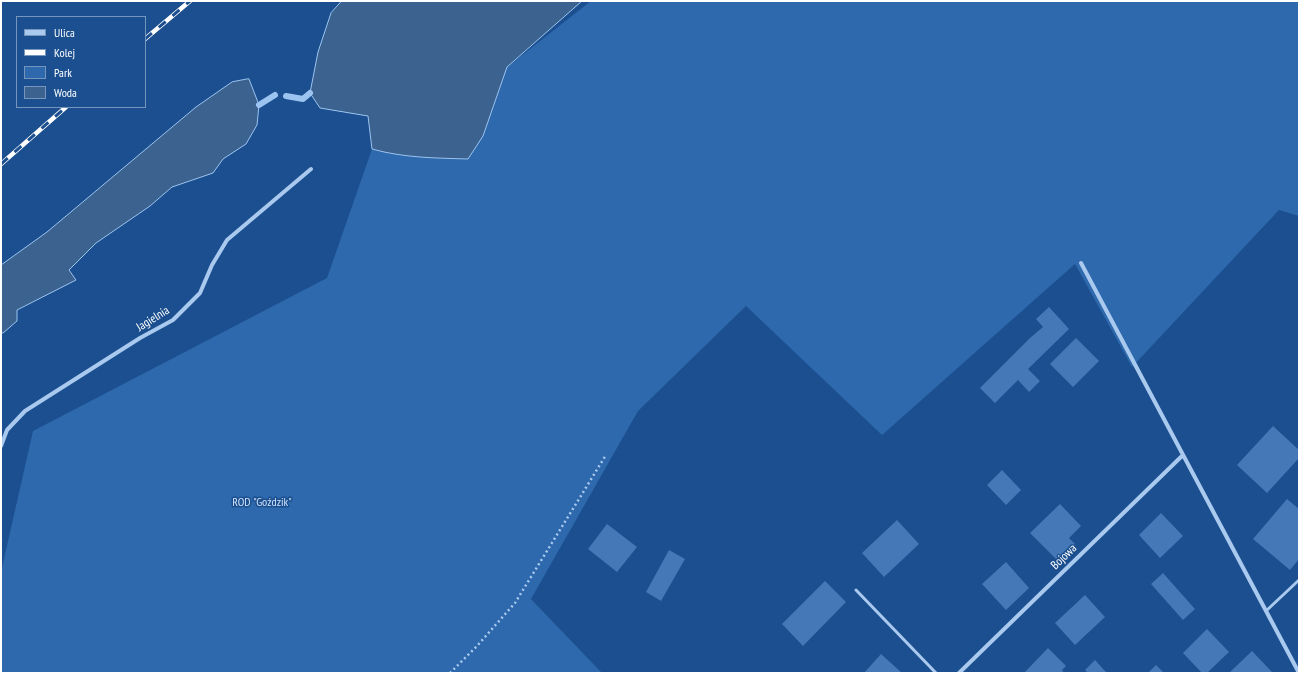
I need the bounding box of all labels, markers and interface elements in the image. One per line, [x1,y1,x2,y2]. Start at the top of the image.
legend [16,16,146,108]
text: Ulica [54,25,75,40]
text: Kolej [54,45,75,60]
text: Park [54,65,72,80]
text: Woda [54,85,77,100]
street label: Jagielnia [134,303,172,335]
park label: ROD "Goździk" [232,496,292,510]
street label: Bojowa [1048,541,1080,573]

